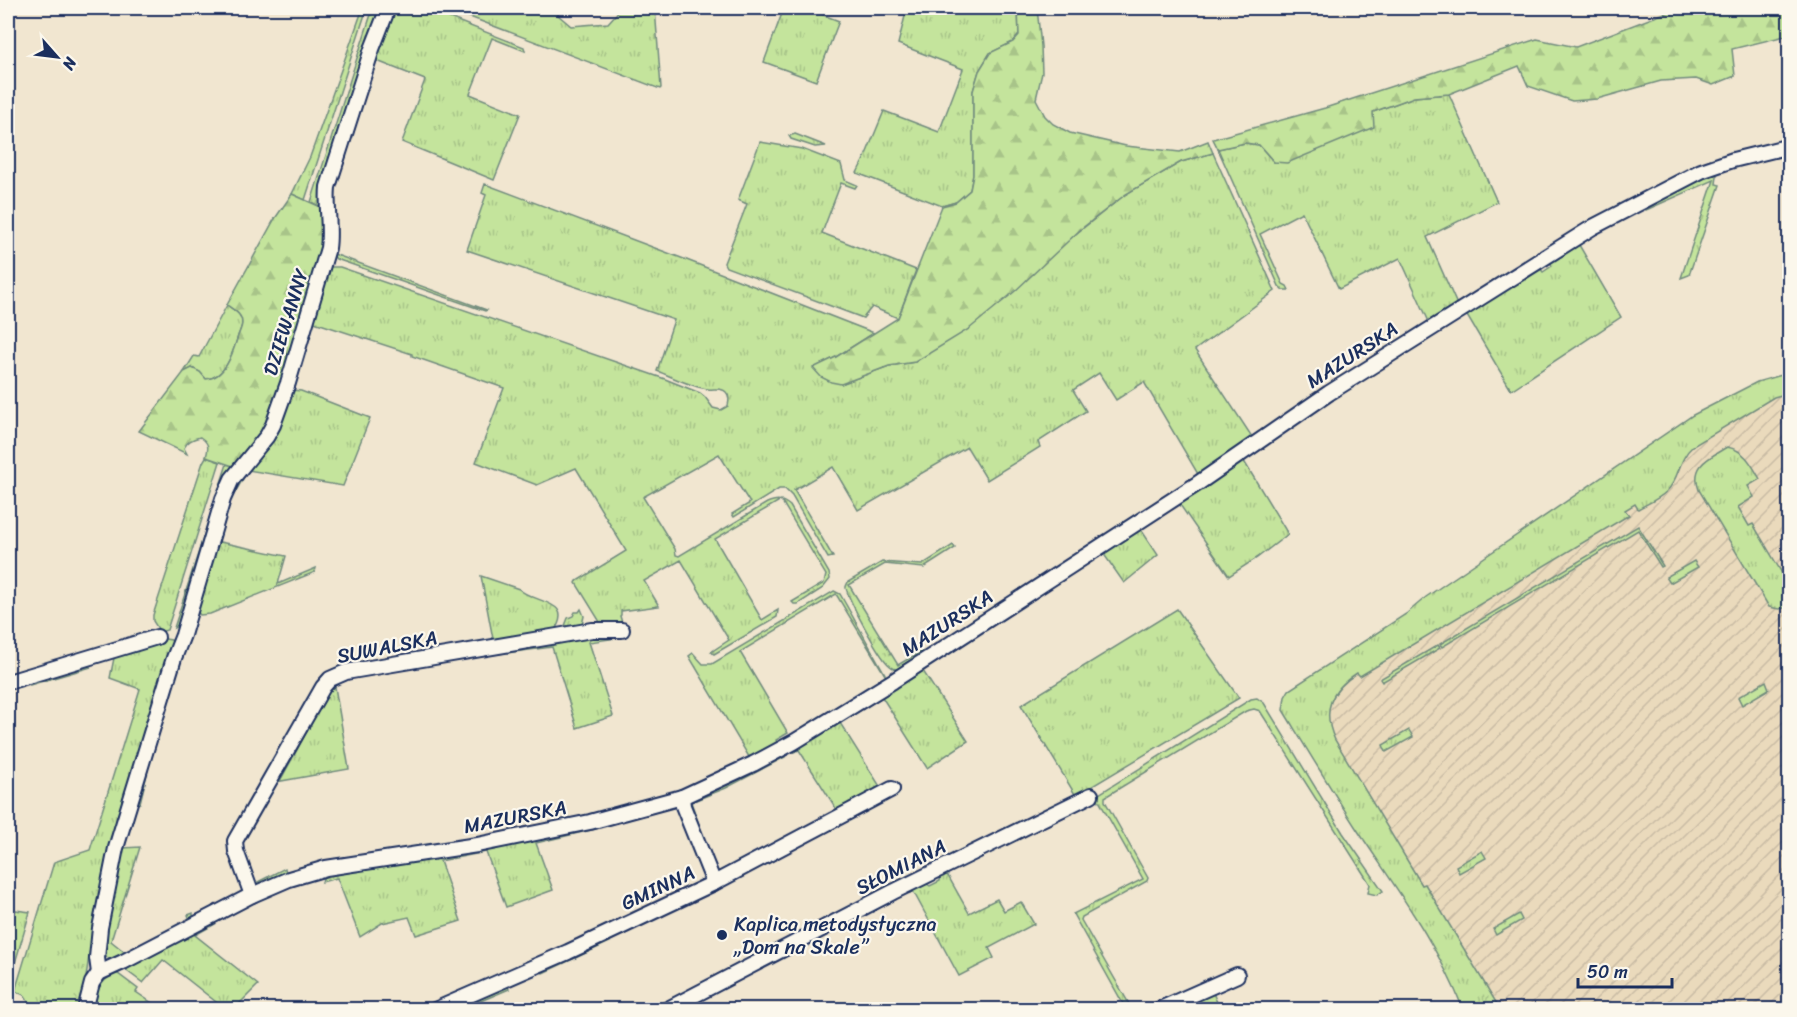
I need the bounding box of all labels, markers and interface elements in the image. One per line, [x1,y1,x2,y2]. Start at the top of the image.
north arrow [27,27,87,87]
text: N [54,51,86,76]
street label: DZIEWANNY [253,263,319,380]
street label: MAZURSKA [1299,312,1405,398]
street label: MAZURSKA [894,580,1000,666]
street label: SUWALSKA [334,620,440,674]
street label: MAZURSKA [461,790,569,844]
street label: SŁOMIANA [849,829,953,905]
street label: GMINNA [615,856,701,920]
place label: Kaplica metodystyczna „Dom na Skale” [733,907,937,965]
marker: Kaplica metodystyczna „Dom na Skale” [715,928,729,942]
scale bar [1578,951,1672,989]
text: 50 m [1587,956,1628,988]

